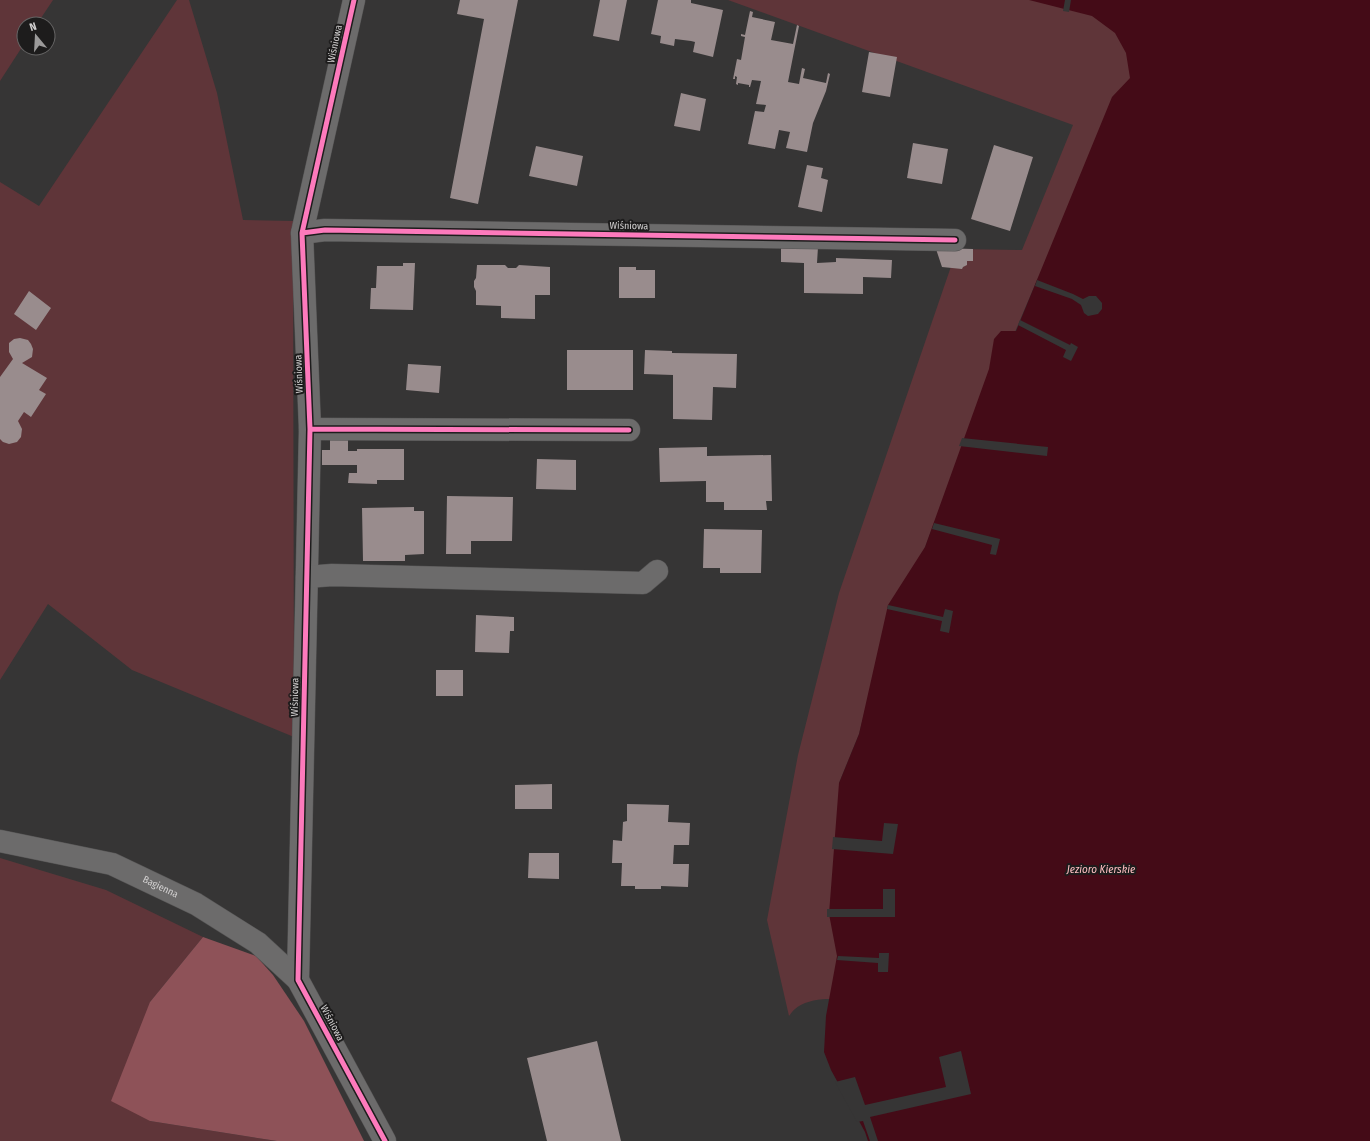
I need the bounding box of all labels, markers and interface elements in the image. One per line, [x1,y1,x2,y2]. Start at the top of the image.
north arrow [16,16,56,56]
text: N [28,20,38,34]
street label: Wiśniowa [325,24,345,64]
street label: Wiśniowa [610,220,649,232]
street label: Wiśniowa [292,354,306,394]
street label: Wiśniowa [289,677,301,716]
water label: Jezioro Kierskie [1066,863,1135,876]
street label: Bagienna [141,873,180,901]
street label: Wiśniowa [318,1003,346,1043]

